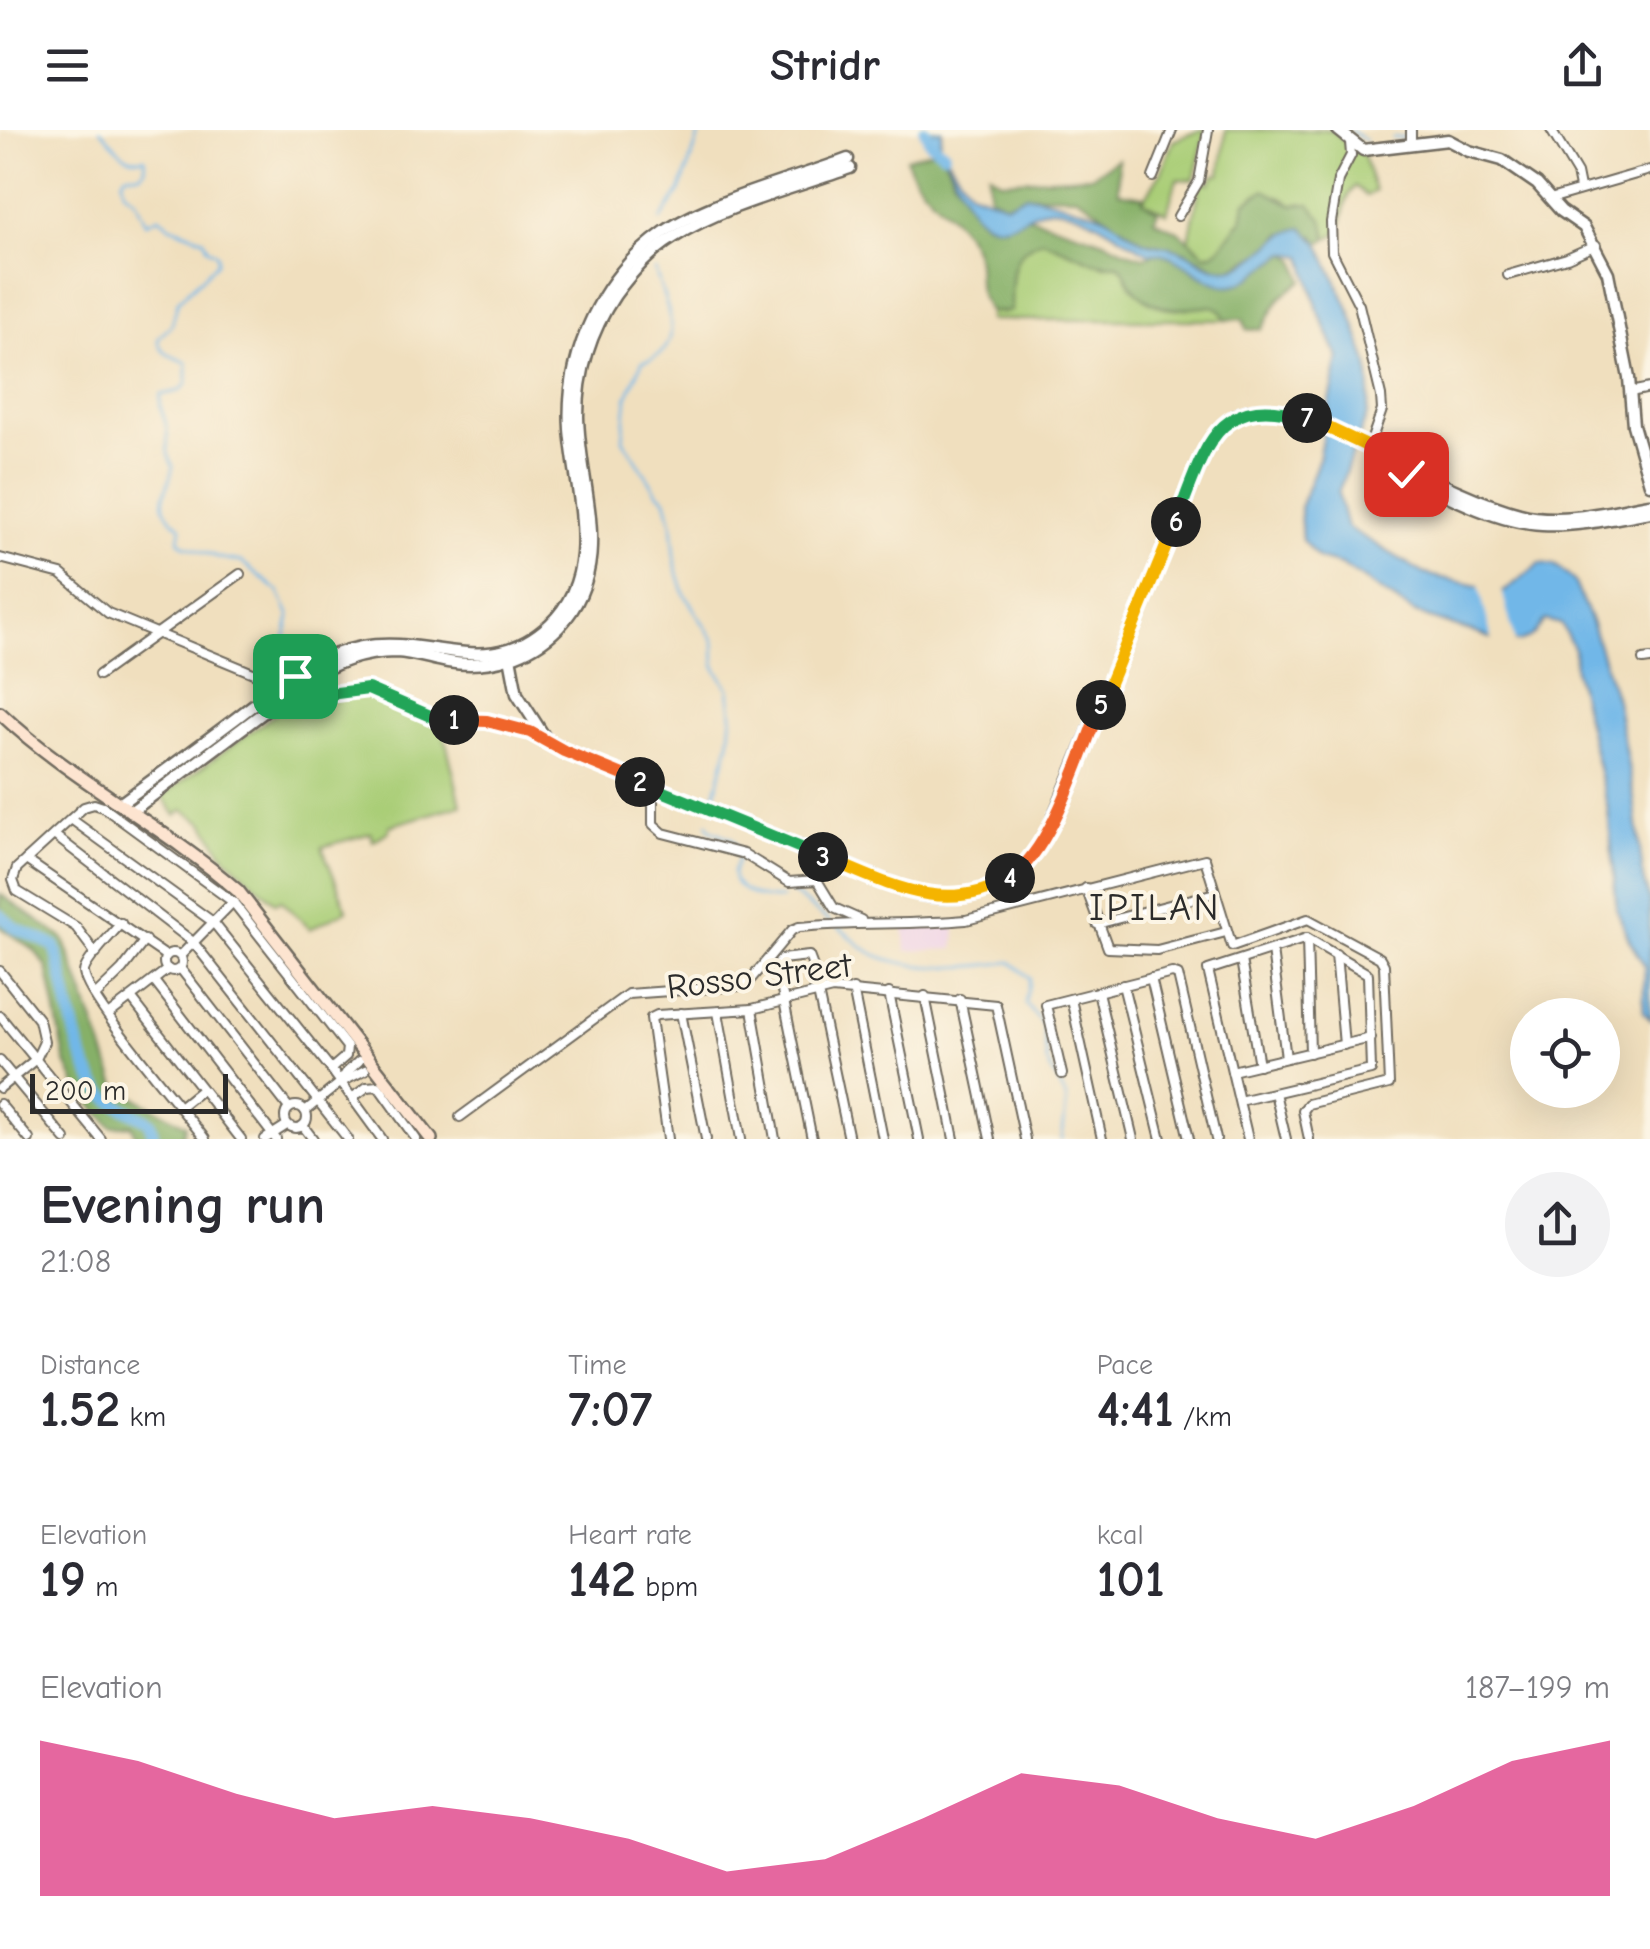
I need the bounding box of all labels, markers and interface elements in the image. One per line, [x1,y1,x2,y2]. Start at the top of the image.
icon: menu [40,38,95,93]
icon: share [1555,38,1610,93]
text: Stridr [770,39,880,91]
pin: 7 [1282,393,1332,443]
text: 7 [1301,402,1313,434]
pin [1364,432,1449,517]
icon: check [1379,447,1434,502]
pin: 6 [1151,497,1201,547]
text: 6 [1169,506,1183,538]
pin [253,634,338,719]
icon: arrive [268,649,323,704]
pin: 5 [1076,680,1126,730]
text: 5 [1094,689,1108,721]
pin: 1 [429,695,479,745]
text: 1 [448,704,460,736]
pin: 2 [615,757,665,807]
text: 2 [633,766,647,798]
pin: 3 [798,832,848,882]
text: 3 [816,841,830,873]
pin: 4 [985,853,1035,903]
text: 4 [1003,862,1017,894]
district label: IPILAN [1089,886,1221,930]
street label: Rosso Street [664,944,855,1008]
map controls [1510,998,1620,1108]
button: locate [1510,998,1620,1108]
scale bar [30,1069,228,1114]
text: 200 m [45,1075,126,1107]
button: share [1505,1172,1610,1277]
text: Evening run [40,1173,325,1237]
text: 21:08 [40,1243,111,1280]
text: Distance [40,1349,140,1381]
text: Time [568,1349,626,1381]
text: Pace [1097,1349,1153,1381]
text: 1.52 [40,1381,120,1439]
text: 7:07 [568,1381,652,1439]
text: 4:41 [1097,1381,1174,1439]
text: km [120,1401,166,1433]
text: /km [1174,1401,1232,1433]
text: Elevation [40,1519,147,1551]
text: Heart rate [568,1519,692,1551]
text: kcal [1097,1519,1144,1551]
text: 19 [40,1551,86,1609]
text: 142 [568,1551,636,1609]
text: 101 [1097,1551,1165,1609]
text: m [86,1571,118,1603]
text: bpm [636,1571,698,1603]
text: Elevation [40,1669,163,1706]
text: 187–199 m [1465,1669,1610,1706]

